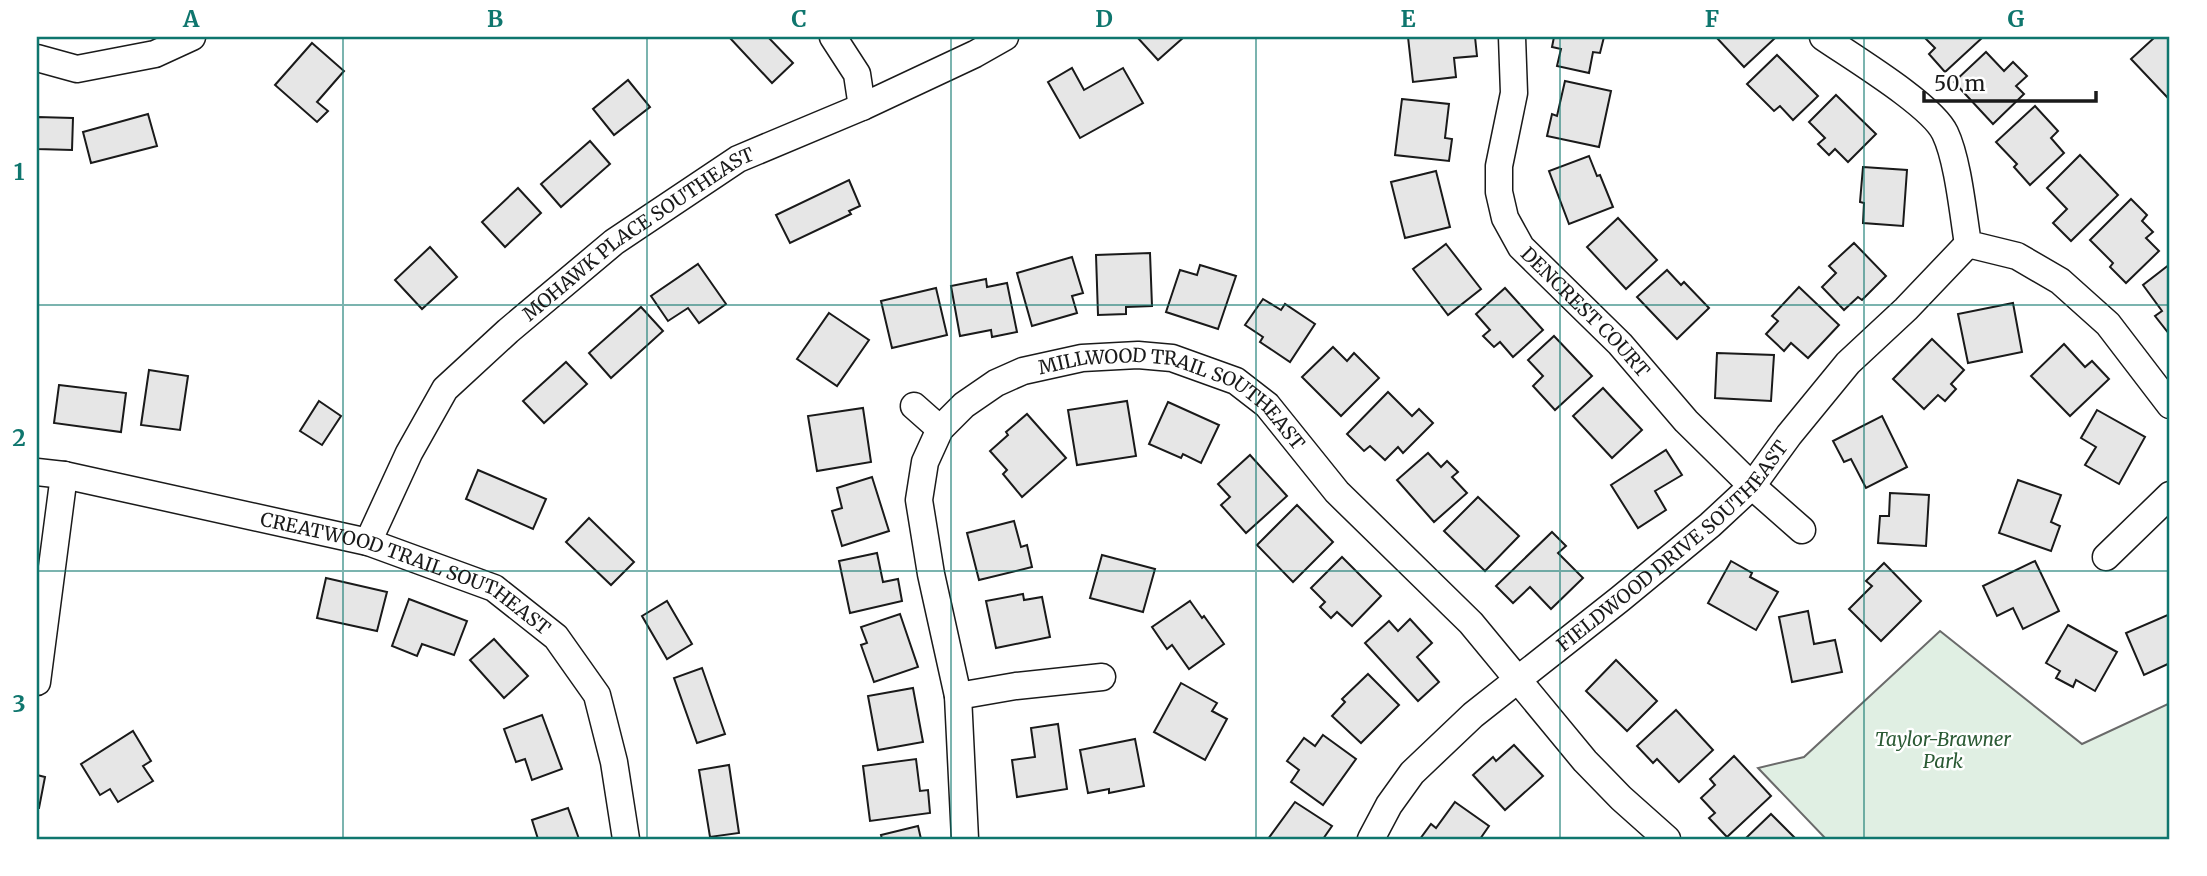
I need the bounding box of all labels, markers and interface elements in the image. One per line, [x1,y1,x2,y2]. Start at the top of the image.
text: A [182,4,200,33]
text: B [487,4,503,33]
text: C [791,4,807,33]
text: D [1095,4,1113,33]
text: E [1400,4,1416,33]
text: F [1705,4,1719,33]
text: G [2008,4,2025,33]
scale bar [1924,60,2095,104]
text: 50 m [1934,70,1985,97]
street label: MOHAWK PLACE SOUTHEAST [517,142,757,326]
text: 1 [14,157,25,186]
street label: DENCREST COURT [1516,242,1655,382]
street label: MILLWOOD TRAIL SOUTHEAST [1036,343,1310,455]
text: 2 [12,423,26,452]
street label: FIELDWOOD DRIVE SOUTHEAST [1552,436,1793,656]
street label: CREATWOOD TRAIL SOUTHEAST [258,507,555,640]
text: 3 [12,689,26,718]
park label: Taylor-Brawner Park [1875,727,2011,773]

